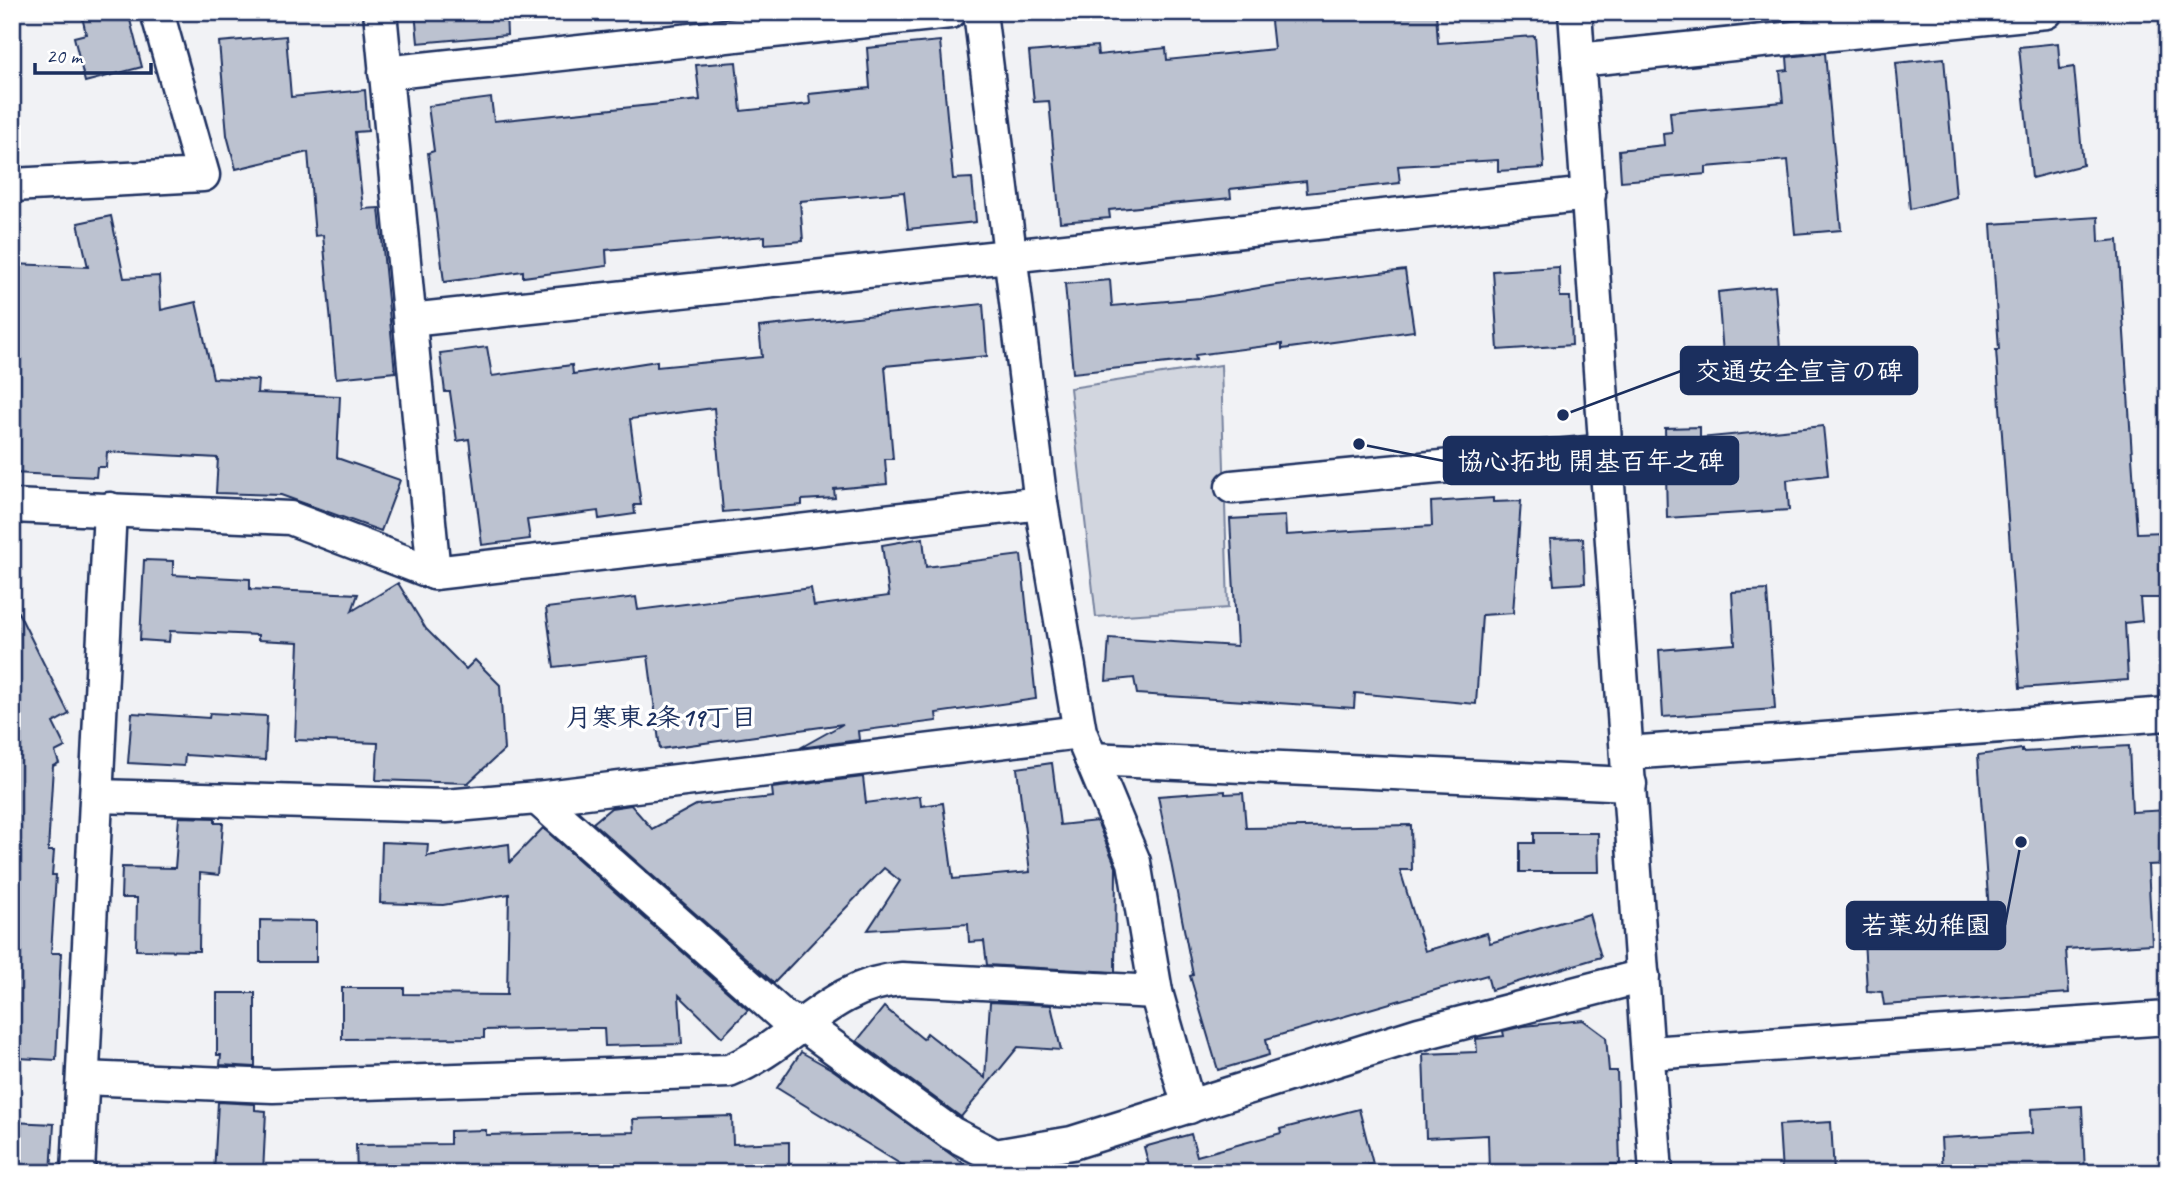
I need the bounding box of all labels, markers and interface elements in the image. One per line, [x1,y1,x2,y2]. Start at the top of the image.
scale bar [35,32,150,76]
text: 20 m [46,43,84,69]
callout: 交通安全宣言の碑 [1681,347,1917,394]
text: 交通安全宣言の碑 [1695,355,1903,388]
callout: 協心拓地 開基百年之碑 [1444,437,1738,484]
text: 協心拓地 開基百年之碑 [1458,445,1724,478]
district label: 月寒東2条19丁目 [566,701,756,734]
callout: 若葉幼稚園 [1847,902,2005,949]
text: 若葉幼稚園 [1861,909,1991,942]

